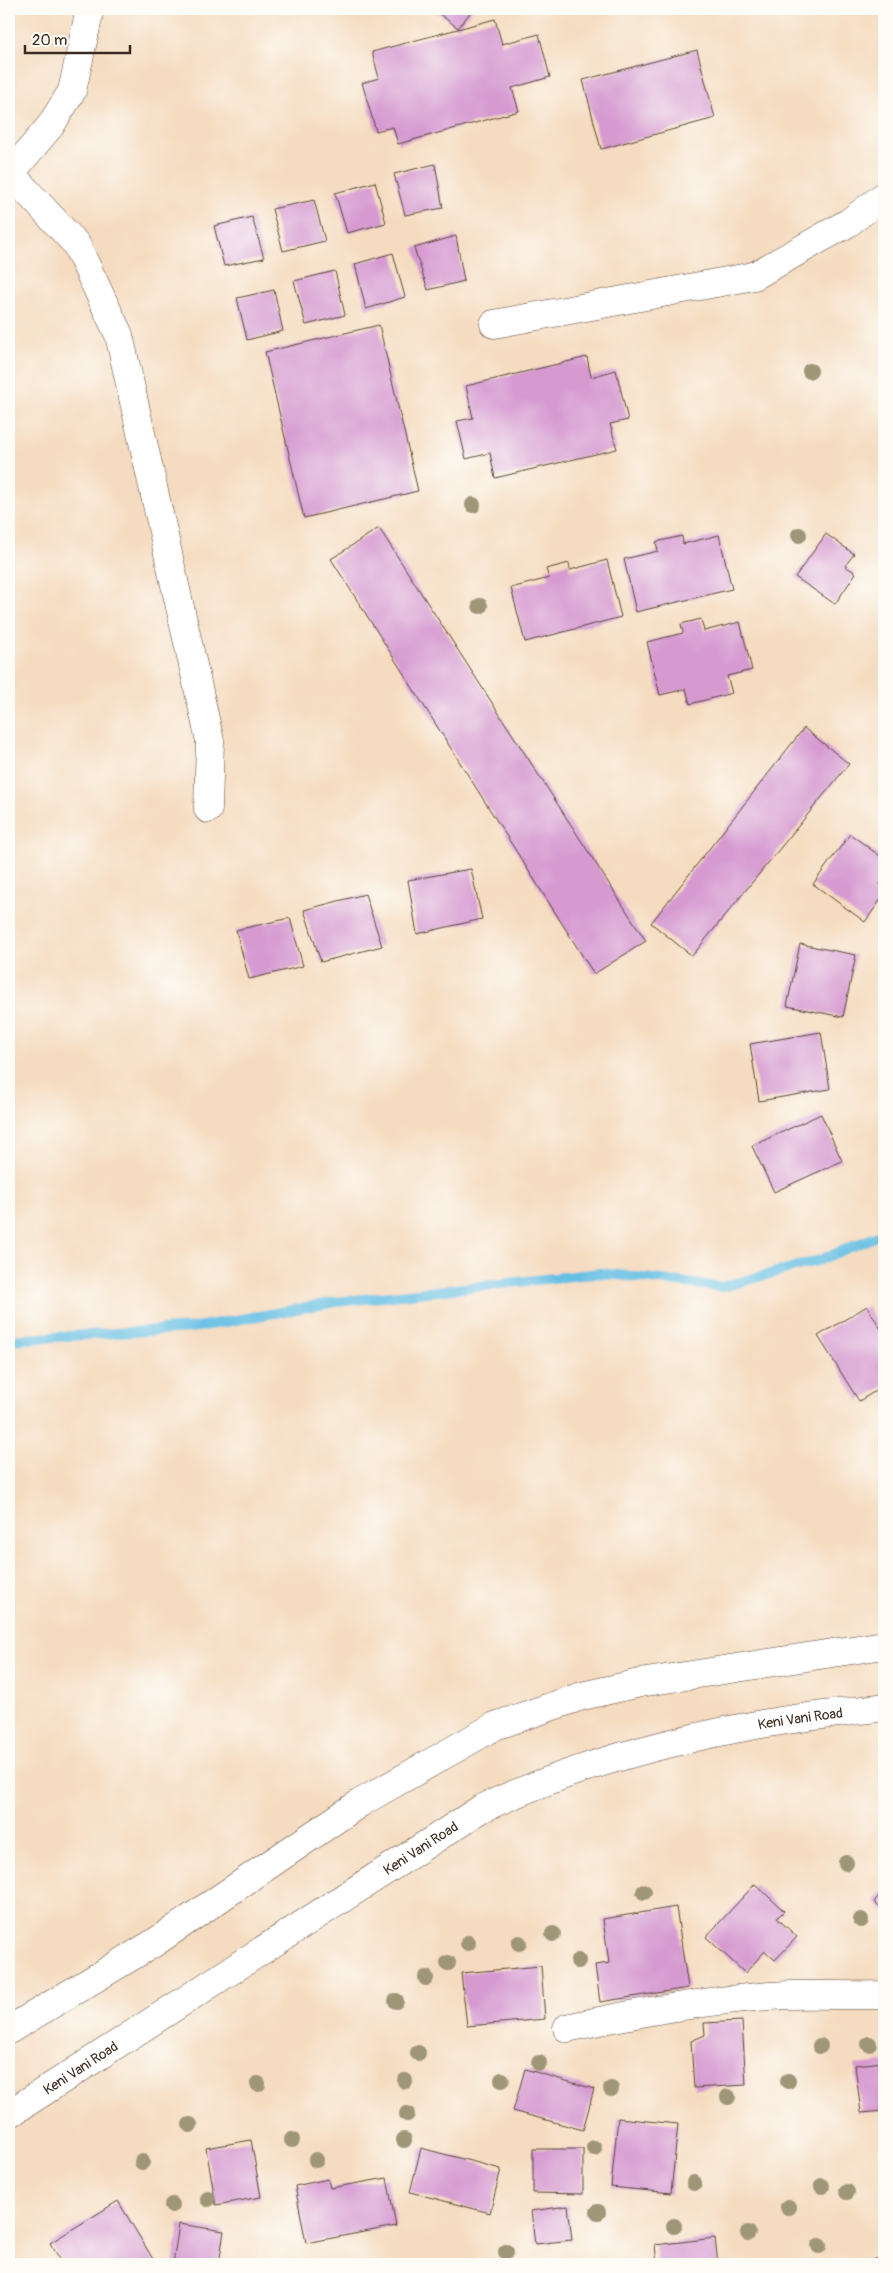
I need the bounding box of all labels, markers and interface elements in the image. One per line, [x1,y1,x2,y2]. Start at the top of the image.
scale bar [25,22,130,54]
text: 20 m [32,31,67,50]
street label: Keni Vani Road [756,1704,844,1733]
street label: Keni Vani Road [380,1818,461,1878]
street label: Keni Vani Road [40,2037,121,2098]

